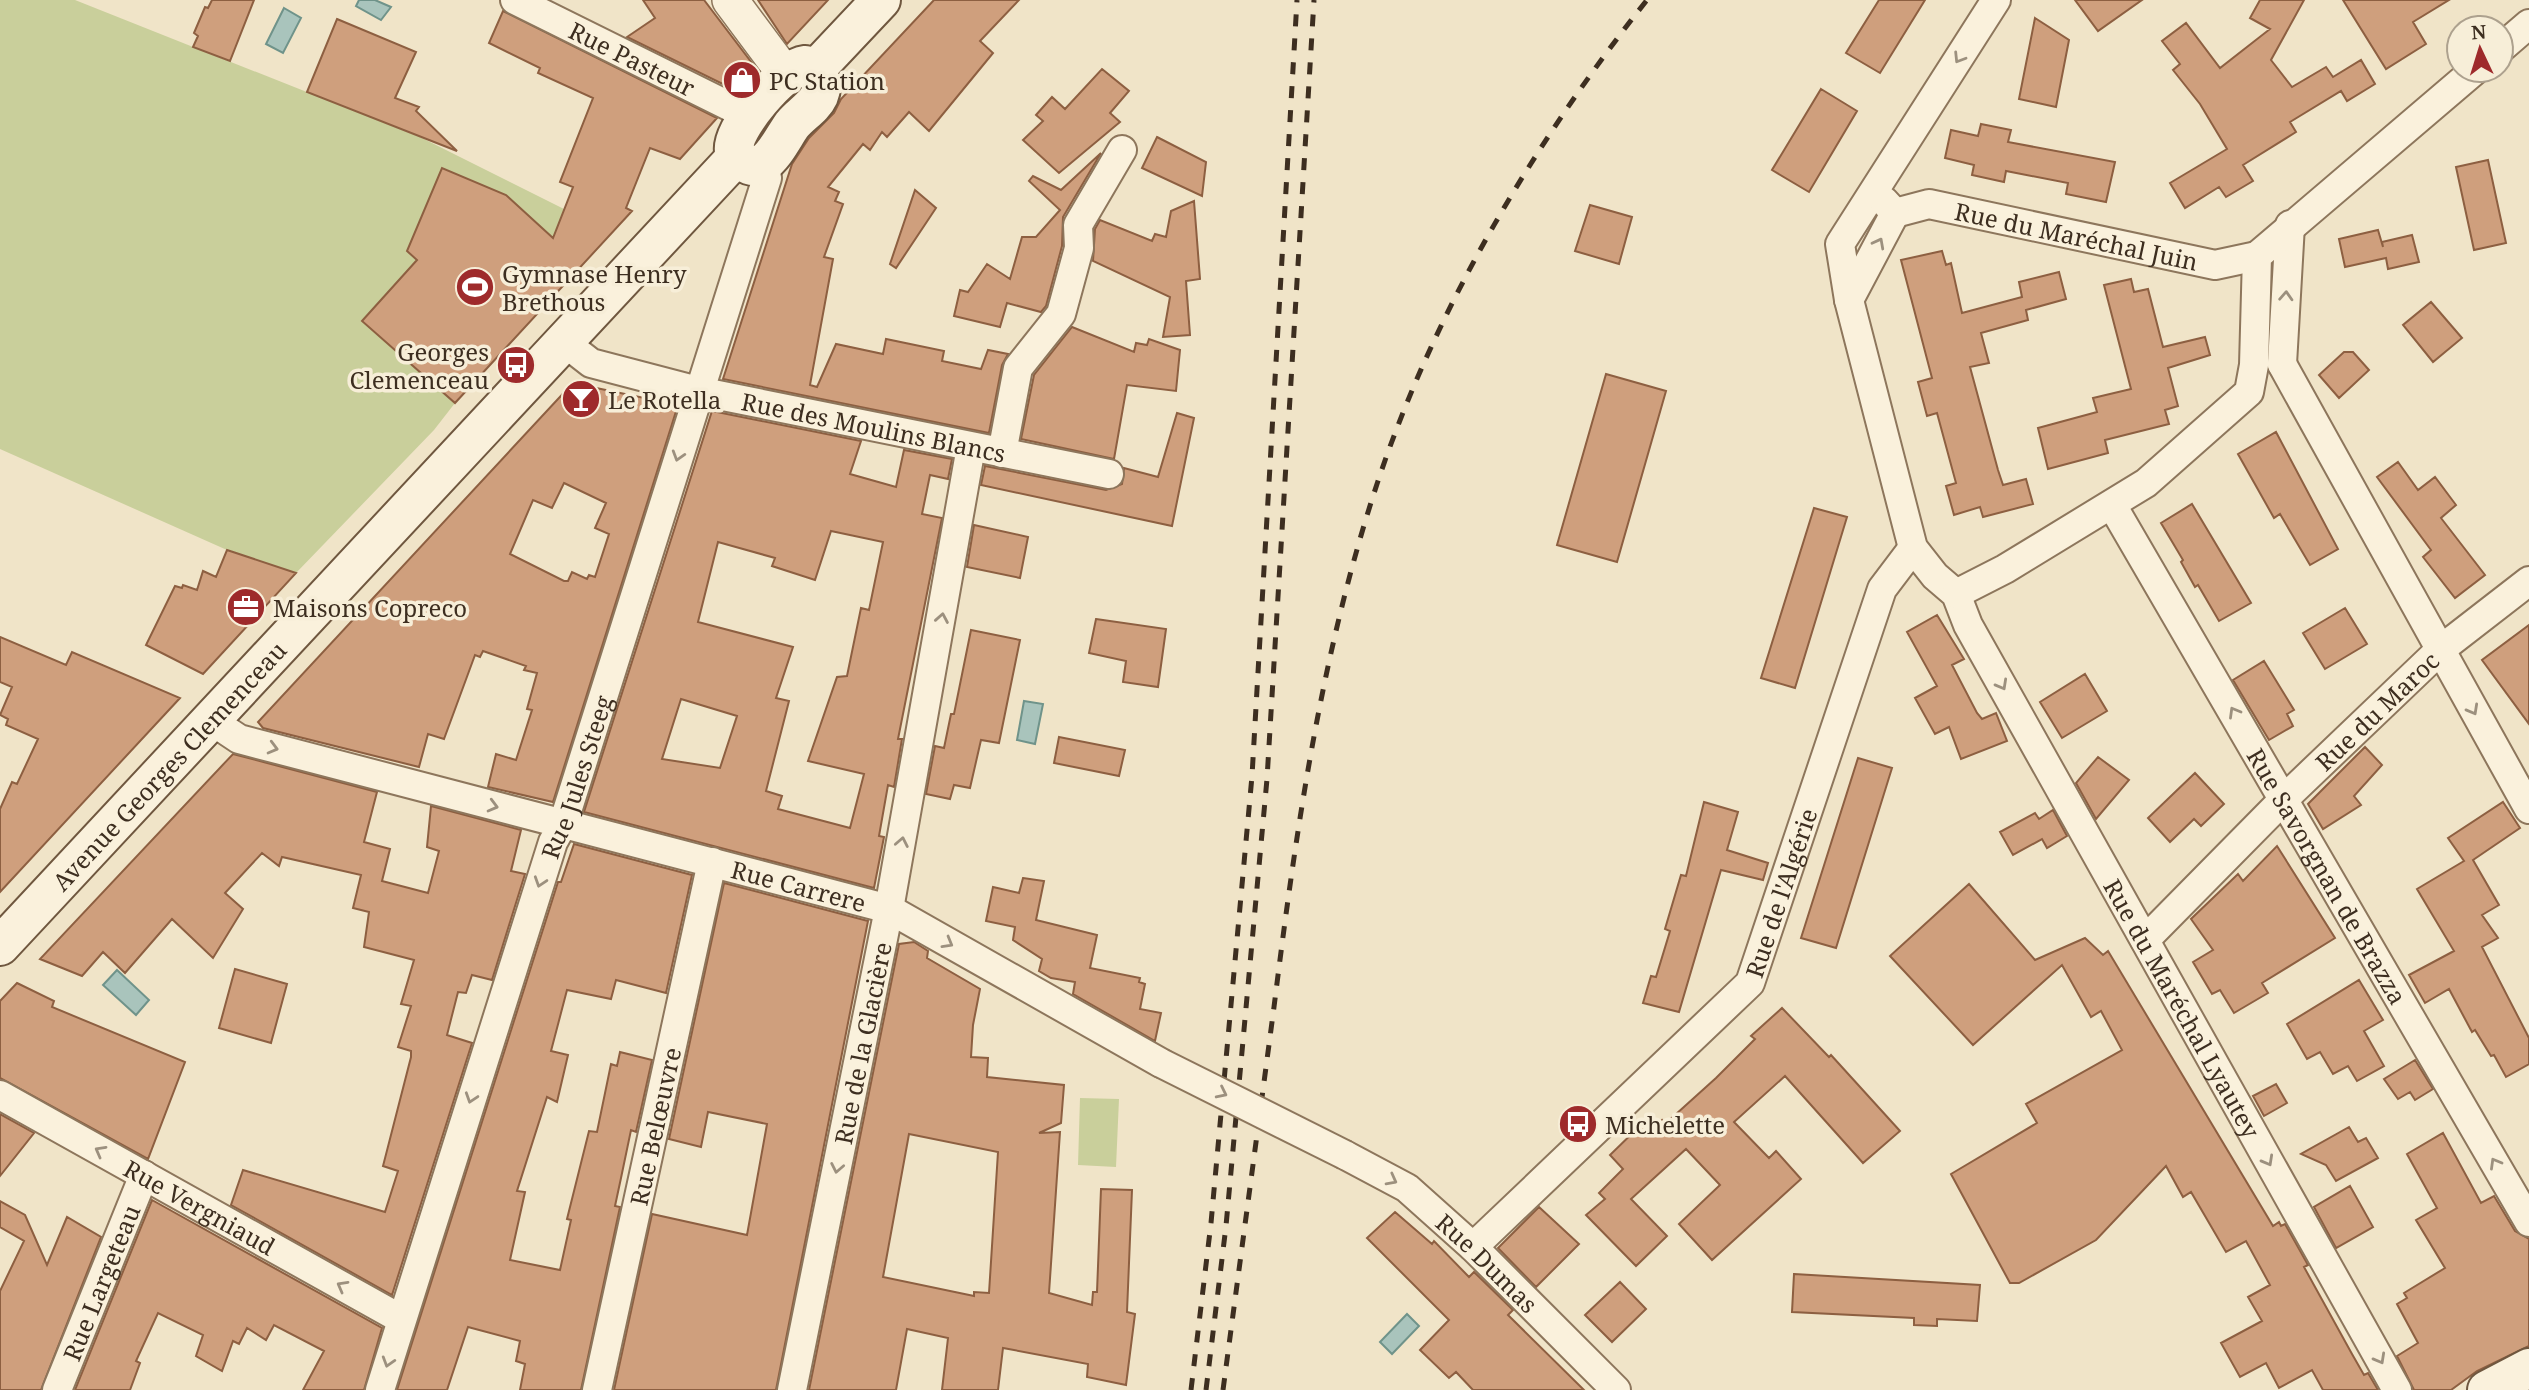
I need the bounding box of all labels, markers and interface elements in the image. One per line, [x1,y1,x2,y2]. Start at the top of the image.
street label: Rue Pasteur [564,13,701,103]
north arrow [2445,14,2515,84]
text: N [2470,19,2487,46]
one-way arrow [1955,50,1968,63]
shop icon: PC Station [721,59,763,101]
place label: PC Station [769,64,885,97]
street label: Rue du Maréchal Juin [1952,193,2201,277]
one-way arrow [1871,238,1884,250]
place label: Gymnase Henry Brethous [502,257,687,318]
sports icon: Gymnase Henry Brethous [454,266,496,308]
one-way arrow [2278,290,2293,301]
place label: Georges Clemenceau [350,335,489,396]
bus stop icon: Georges Clemenceau [495,344,537,386]
bar icon: Le Rotella [560,378,602,420]
place label: Le Rotella [608,383,721,416]
street label: Rue des Moulins Blancs [739,384,1009,469]
one-way arrow [671,450,686,462]
office icon: Maisons Copreco [225,586,267,628]
place label: Maisons Copreco [273,591,467,624]
one-way arrow [934,612,949,624]
street label: Avenue Georges Clemenceau [44,634,293,897]
street label: Rue du Maroc [2308,644,2446,778]
one-way arrow [1994,677,2007,690]
street label: Rue Jules Steeg [532,691,619,863]
one-way arrow [2465,702,2478,715]
one-way arrow [2229,706,2242,719]
one-way arrow [267,740,279,754]
street label: Rue Savorgnan de Brazza [2240,742,2415,1010]
one-way arrow [487,798,499,812]
street label: Rue de l'Algérie [1737,804,1824,982]
one-way arrow [893,836,908,848]
street label: Rue Carrere [728,852,870,919]
street label: Rue du Maréchal Lyautey [2097,872,2269,1144]
one-way arrow [534,875,548,887]
one-way arrow [941,935,954,948]
street label: Rue de la Glacière [825,939,898,1147]
street label: Rue Belœuvre [621,1044,688,1208]
one-way arrow [1215,1085,1227,1099]
one-way arrow [465,1092,480,1104]
bus stop icon: Michelette [1557,1103,1599,1145]
place label: Michelette [1605,1108,1725,1141]
one-way arrow [95,1146,108,1159]
street label: Rue Vergniaud [118,1151,282,1262]
one-way arrow [2260,1154,2274,1166]
one-way arrow [2490,1158,2503,1171]
one-way arrow [830,1162,845,1174]
one-way arrow [1385,1172,1397,1185]
street label: Rue Largeteau [54,1199,147,1365]
street label: Rue Dumas [1429,1206,1546,1320]
one-way arrow [336,1281,349,1294]
one-way arrow [2372,1352,2385,1365]
one-way arrow [382,1356,397,1368]

